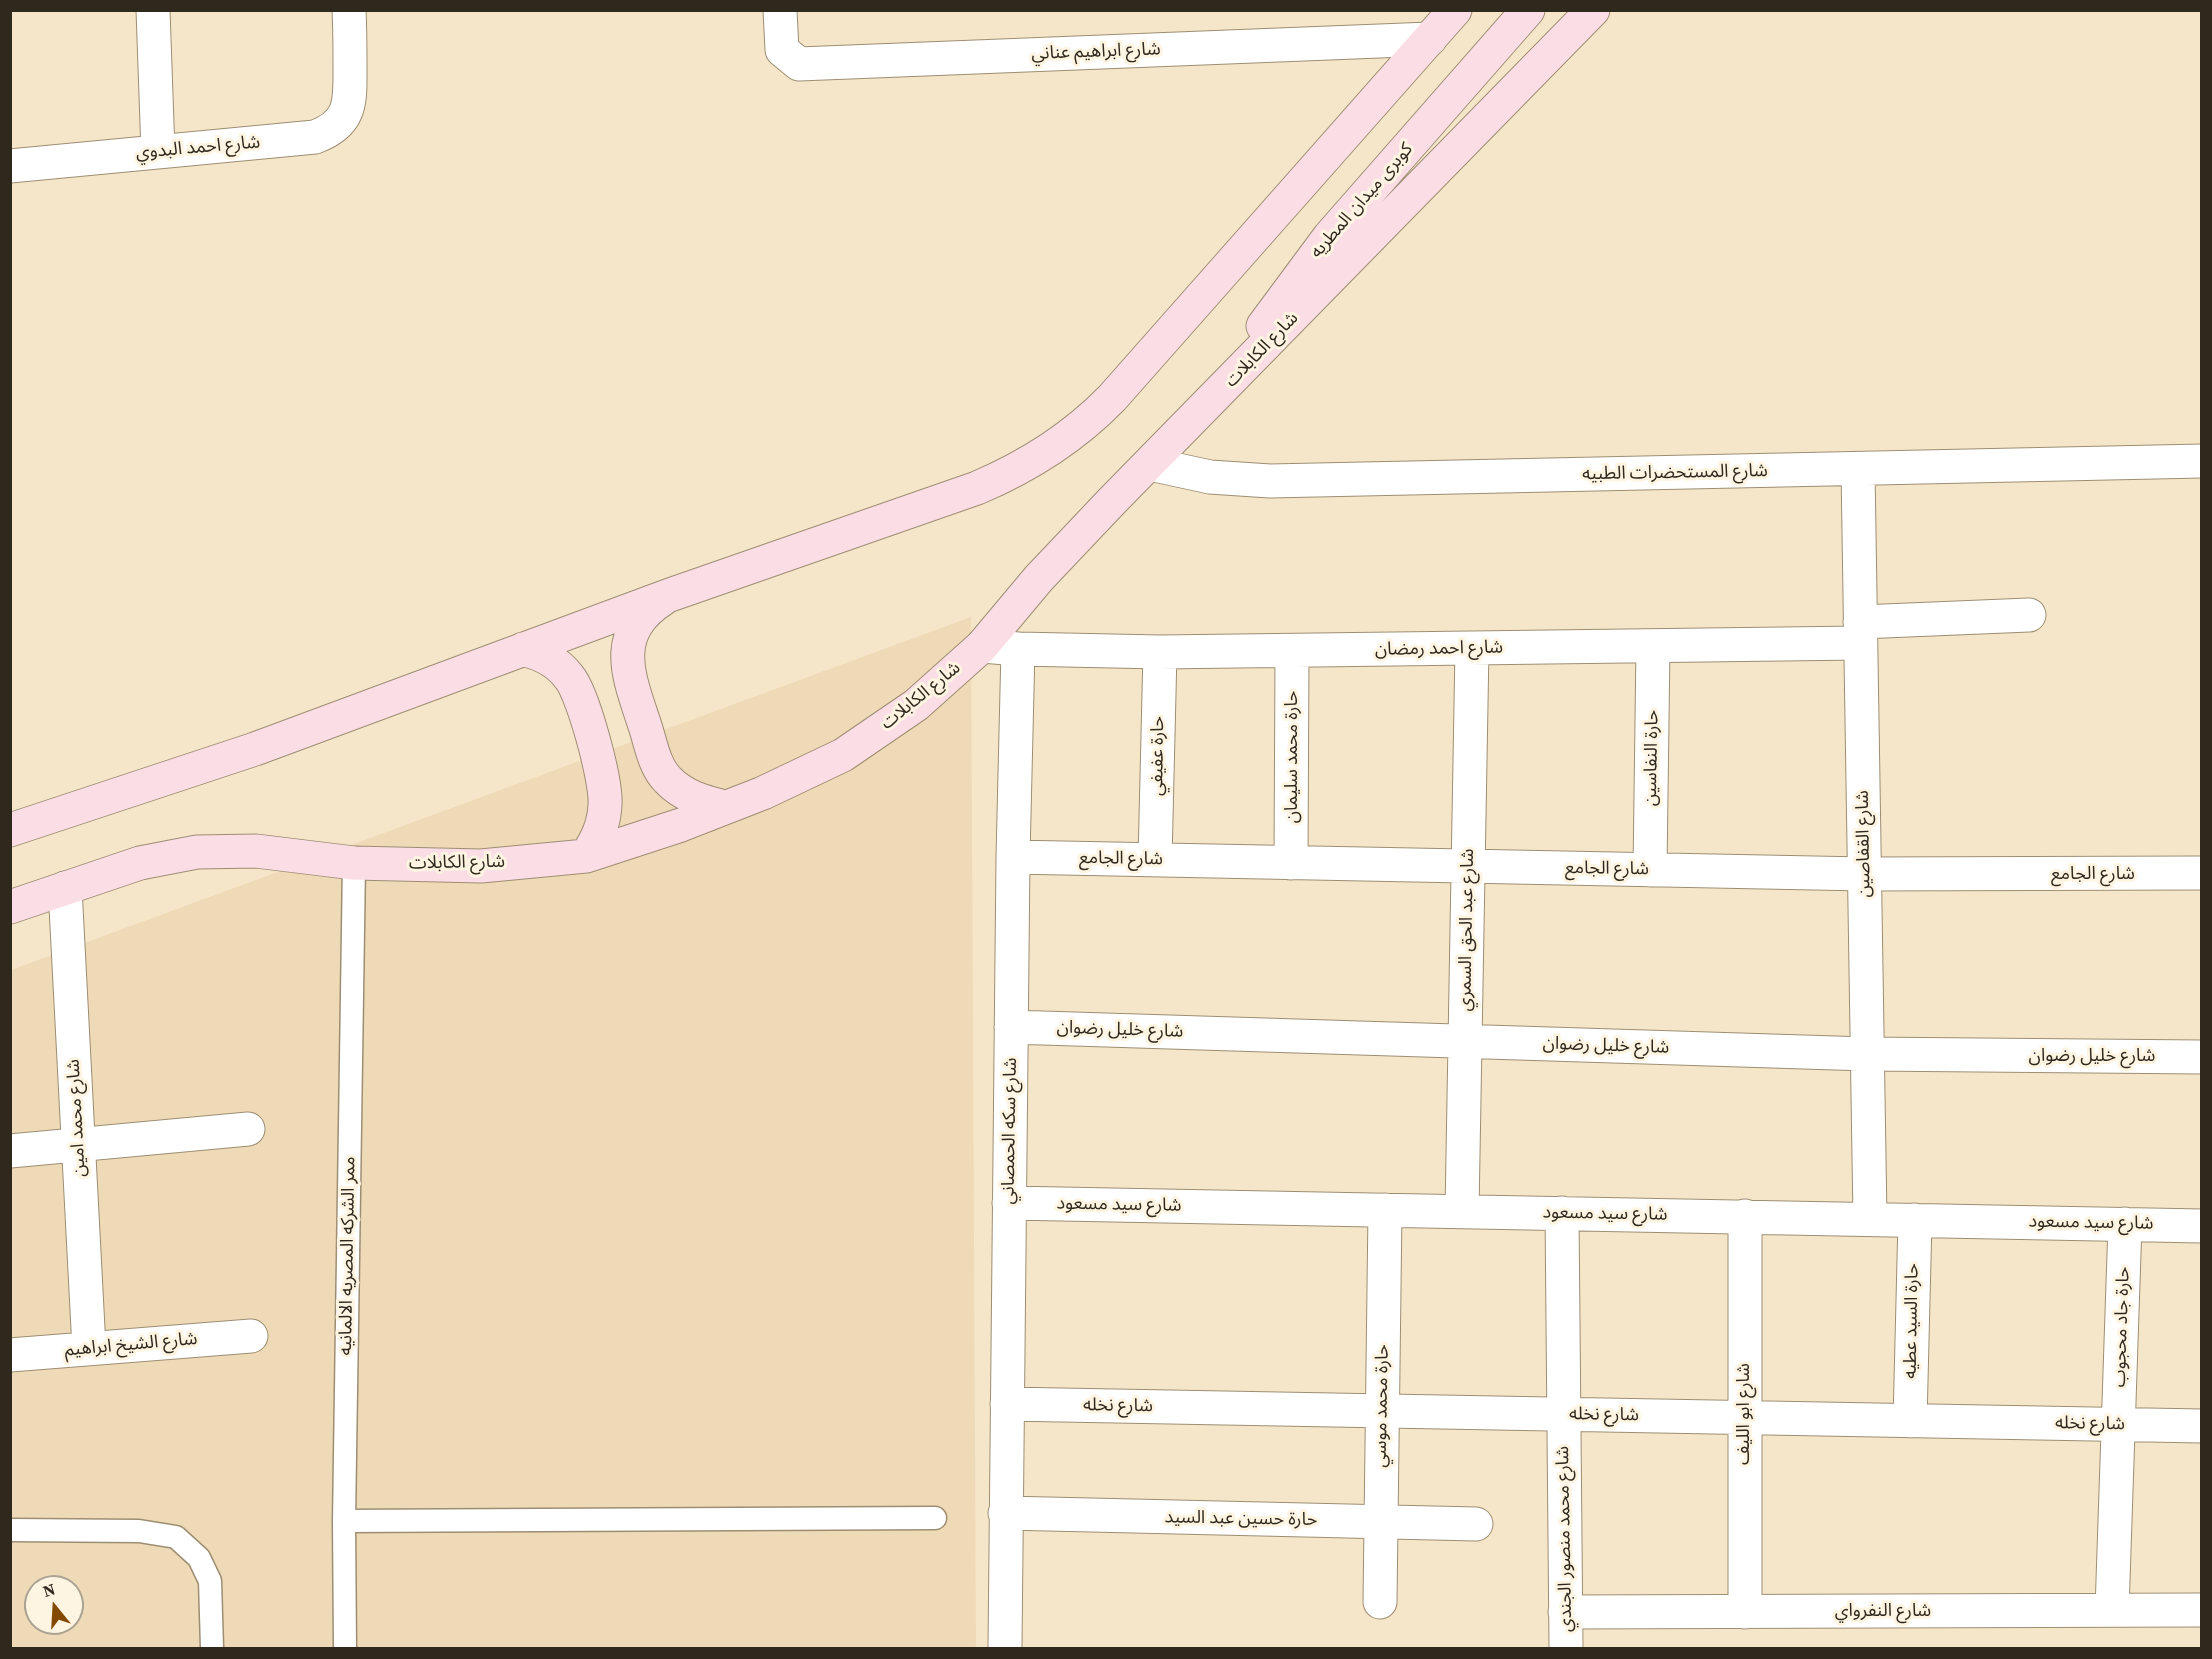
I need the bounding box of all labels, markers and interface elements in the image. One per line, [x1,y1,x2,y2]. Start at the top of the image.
street label: شارع ابراهيم عناني [1031,39,1161,65]
street label: شارع احمد البدوي [135,132,261,164]
street label: كوبرى ميدان المطريه [1306,139,1418,263]
street label: شارع الكابلات [1221,308,1303,392]
street label: شارع المستحضرات الطبيه [1582,461,1768,485]
street label: شارع احمد رمضان [1375,637,1503,661]
street label: شارع الكابلات [877,657,965,735]
street label: حارة محمد سليمان [1281,691,1303,823]
street label: حارة النفاسين [1640,710,1664,806]
street label: حارة عفيفي [1147,716,1169,796]
street label: شارع القفاصين [1852,790,1876,898]
street label: شارع الجامع [1079,847,1163,871]
street label: شارع عبد الحق السمري [1455,848,1479,1012]
street label: شارع الكابلات [409,851,505,875]
street label: شارع الجامع [1565,857,1649,881]
street label: شارع الجامع [2051,863,2135,885]
street label: شارع خليل رضوان [1056,1017,1184,1043]
street label: شارع خليل رضوان [1542,1033,1670,1059]
street label: شارع خليل رضوان [2029,1045,2155,1067]
street label: شارع سكه الحمصاني [998,1057,1022,1205]
street label: شارع محمد امين [63,1059,91,1177]
street label: ممر الشركه المصريه الالمانيه [335,1156,361,1356]
street label: شارع سيد مسعود [1056,1193,1182,1217]
street label: شارع سيد مسعود [1542,1202,1668,1226]
street label: شارع سيد مسعود [2028,1211,2154,1235]
street label: حارة السيد عطيه [1900,1263,1924,1379]
street label: حارة جاد محجوب [2109,1266,2135,1388]
street label: شارع الشيخ ابراهيم [64,1328,198,1362]
street label: حارة محمد موسي [1370,1344,1394,1468]
street label: شارع ابو الليف [1733,1363,1755,1465]
street label: شارع نخله [1083,1395,1153,1417]
street label: شارع نخله [1569,1404,1639,1426]
street label: شارع نخله [2055,1413,2125,1435]
street label: شارع محمد منصور الجندي [1553,1446,1577,1632]
street label: حارة حسين عبد السيد [1164,1507,1318,1531]
north arrow [24,1575,84,1635]
text: N [40,1578,58,1602]
street label: شارع النفرواي [1835,1600,1931,1622]

